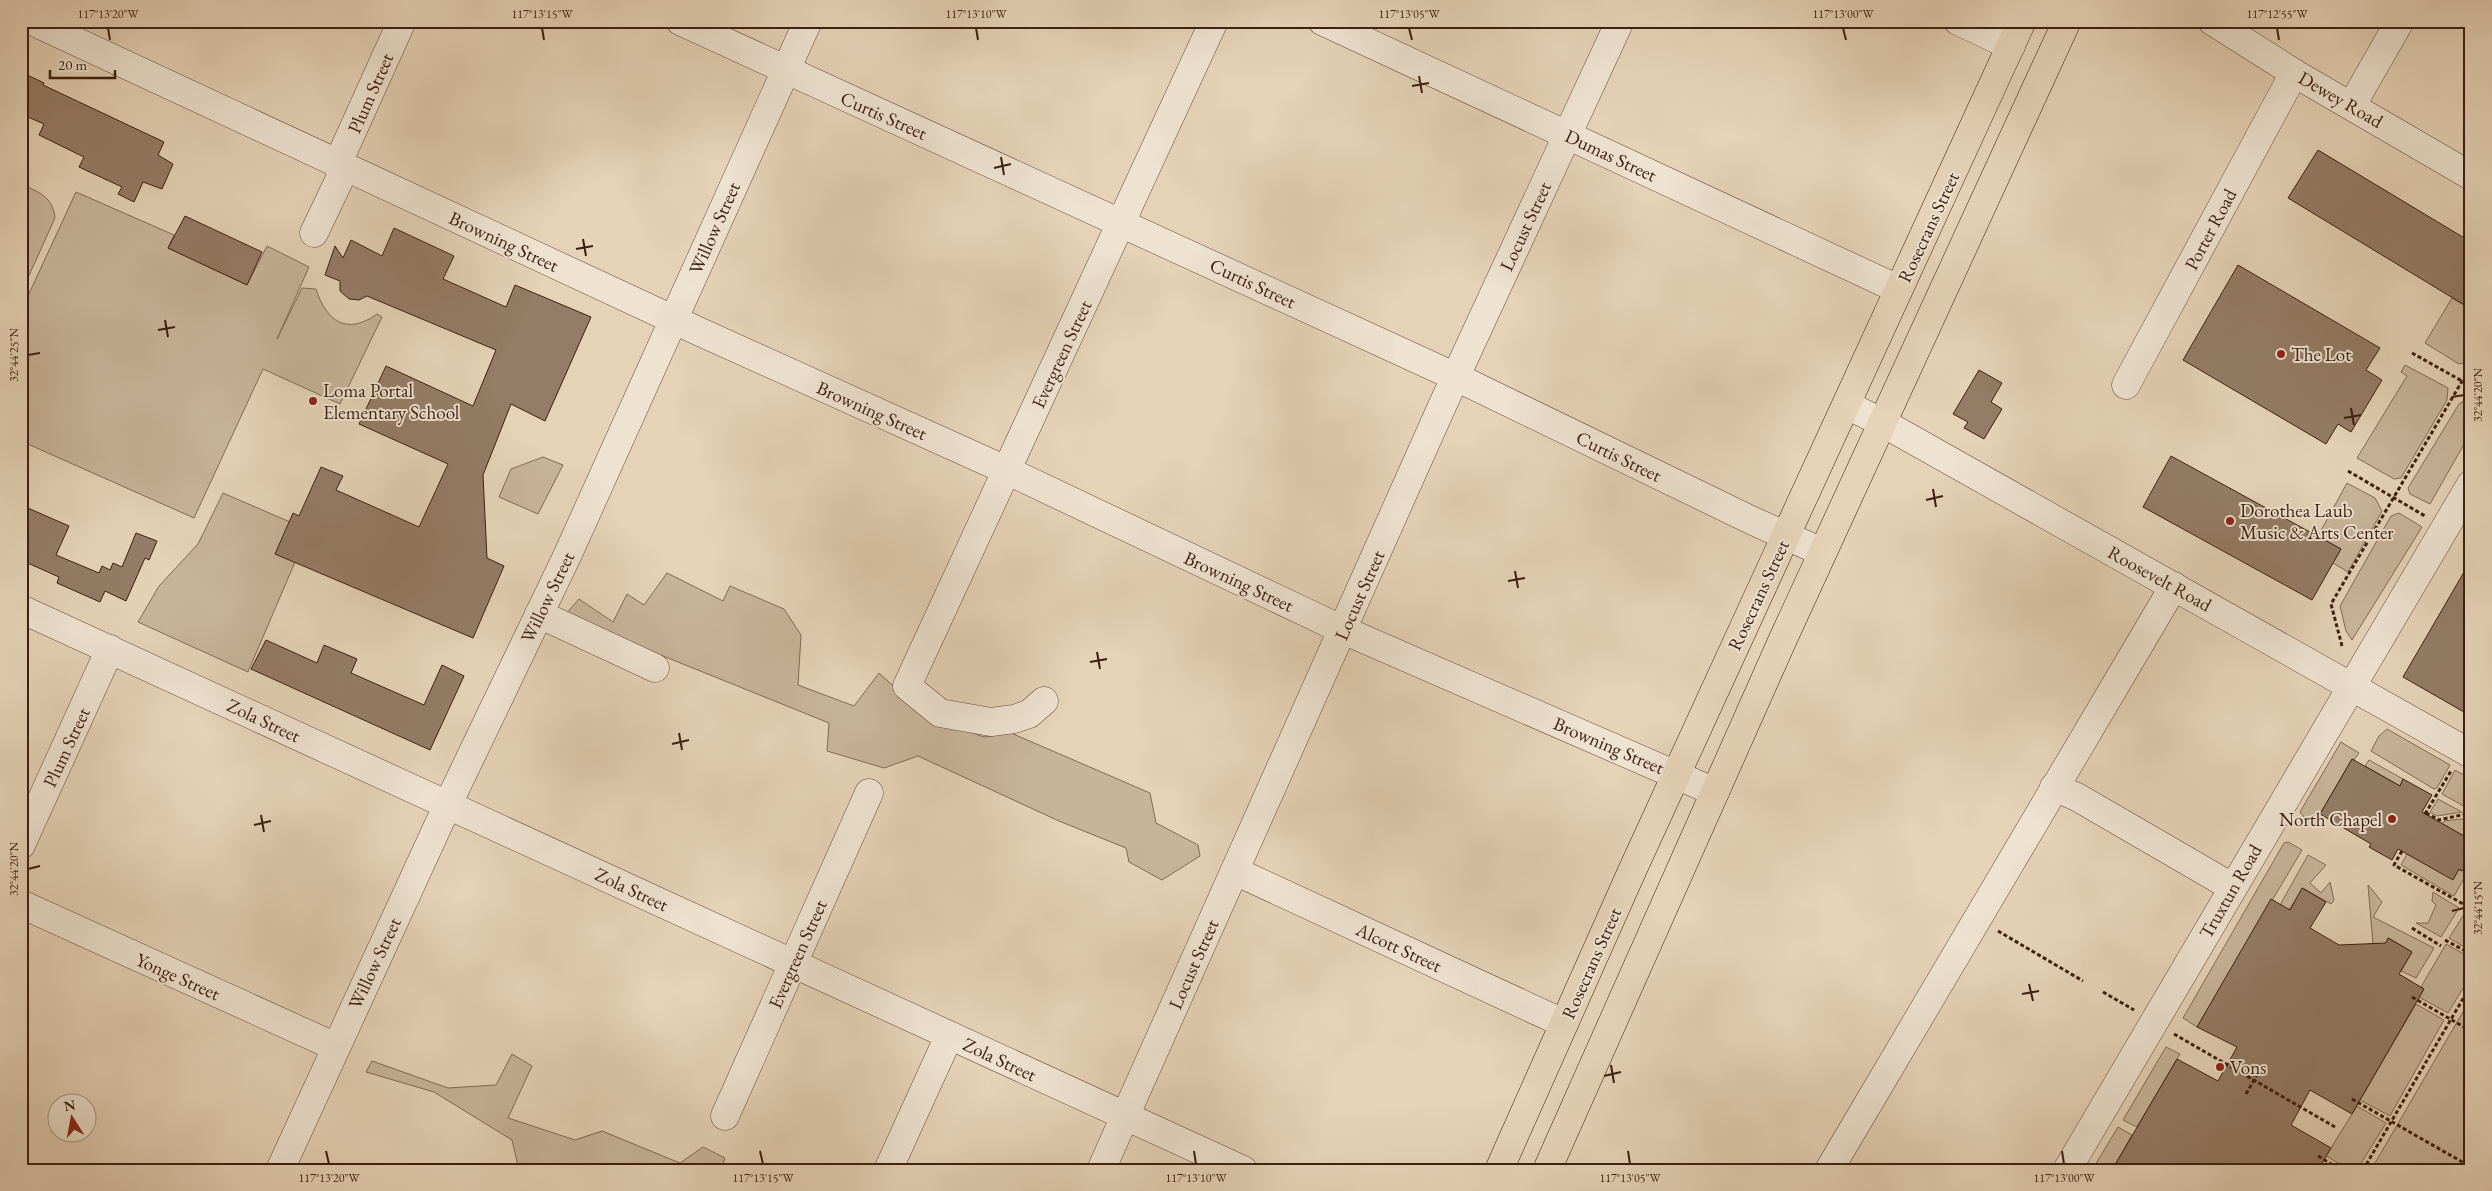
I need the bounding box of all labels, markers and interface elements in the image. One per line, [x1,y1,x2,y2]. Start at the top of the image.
text: 117°13'20"W [77,6,140,22]
text: 117°13'15"W [511,6,574,22]
text: 117°13'10"W [945,6,1008,22]
text: 117°13'05"W [1378,6,1441,22]
text: 117°13'00"W [1812,6,1875,22]
text: 117°12'55"W [2246,6,2309,22]
scale bar [50,48,115,80]
street label: Plum Street [342,49,399,137]
text: 20 m [58,55,87,74]
street label: Dewey Road [2294,65,2388,134]
street label: Curtis Street [837,85,931,146]
street label: Dumas Street [1561,123,1661,188]
street label: Rosecrans Street [1892,168,1965,287]
street label: Locust Street [1494,177,1557,275]
street label: Willow Street [683,178,746,278]
street label: Porter Road [2179,184,2242,274]
street label: Browning Street [445,205,563,278]
street label: Curtis Street [1206,253,1300,314]
street label: Evergreen Street [1025,296,1097,412]
text: 32°44'25"N [6,328,22,382]
place label: The Lot [2291,342,2351,367]
marker: The Lot [2275,348,2287,360]
text: 32°44'20"N [2470,368,2486,422]
street label: Browning Street [813,375,931,446]
place label: Loma Portal Elementary School [323,378,460,425]
marker: Loma Portal Elementary School [307,395,319,407]
street label: Curtis Street [1572,425,1666,488]
place label: Dorothea Laub Music & Arts Center [2240,498,2394,545]
marker: Dorothea Laub Music & Arts Center [2224,515,2236,527]
street label: Rosecrans Street [1722,536,1795,655]
street label: Roosevelt Road [2103,540,2217,617]
street label: Browning Street [1180,545,1298,618]
street label: Locust Street [1329,546,1390,644]
street label: Willow Street [515,547,580,647]
street label: Zola Street [223,693,305,748]
street label: Plum Street [37,703,96,791]
street label: Browning Street [1550,711,1668,780]
place label: North Chapel [2279,807,2382,832]
marker: North Chapel [2386,813,2398,825]
street label: Truxtun Road [2193,839,2268,943]
text: 32°44'20"N [6,842,22,896]
street label: Zola Street [591,862,673,917]
text: 32°44'15"N [2470,881,2486,935]
street label: Evergreen Street [762,896,833,1013]
street label: Rosecrans Street [1556,904,1627,1023]
street label: Willow Street [342,913,407,1013]
street label: Locust Street [1163,915,1224,1013]
street label: Alcott Street [1351,916,1446,978]
street label: Yonge Street [132,947,224,1006]
street label: Zola Street [959,1032,1041,1087]
place label: Vons [2230,1055,2266,1080]
marker: Vons [2214,1061,2226,1073]
north arrow [48,1094,98,1144]
text: N [62,1095,77,1115]
text: 117°13'20"W [298,1170,361,1186]
text: 117°13'15"W [732,1170,795,1186]
text: 117°13'10"W [1165,1170,1228,1186]
text: 117°13'05"W [1599,1170,1662,1186]
text: 117°13'00"W [2033,1170,2096,1186]

